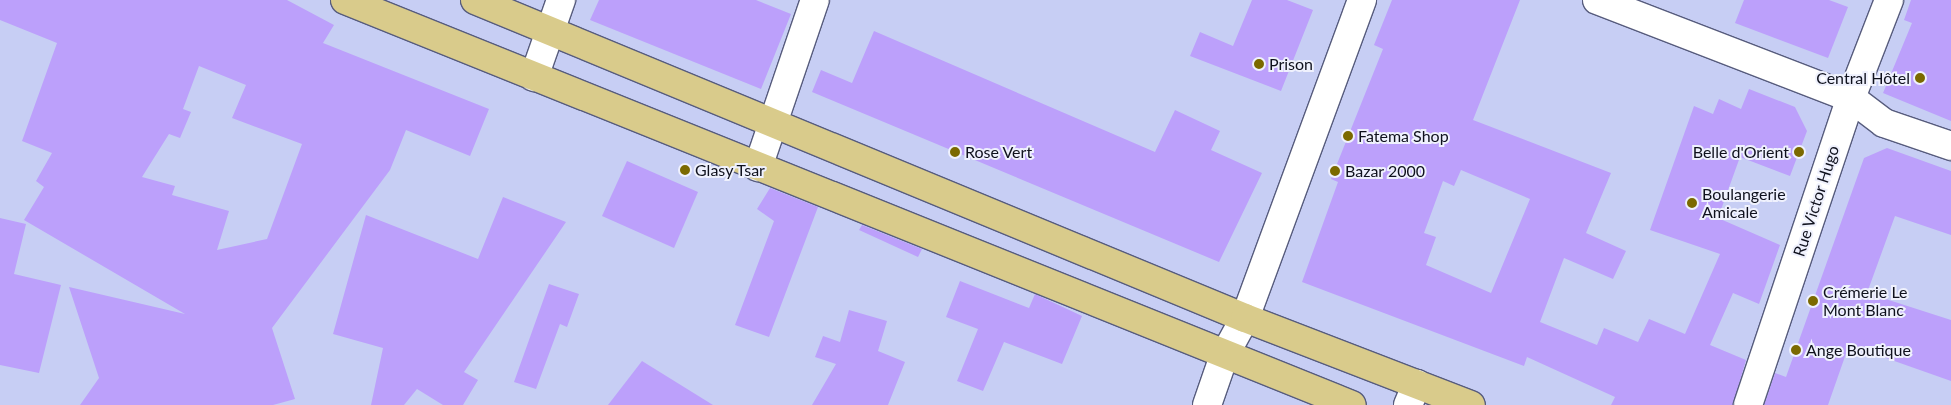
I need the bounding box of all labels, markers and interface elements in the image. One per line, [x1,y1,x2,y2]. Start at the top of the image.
place label: Prison [1269,54,1313,74]
marker: Prison [1253,58,1265,70]
place label: Central Hôtel [1816,68,1910,88]
marker: Central Hôtel [1914,72,1926,84]
place label: Fatema Shop [1358,126,1449,146]
marker: Fatema Shop [1342,130,1354,142]
place label: Rose Vert [965,142,1033,162]
place label: Belle d'Orient [1693,142,1789,162]
street label: Rue Victor Hugo [1789,143,1843,259]
marker: Rose Vert [949,146,961,158]
marker: Belle d'Orient [1793,146,1805,158]
place label: Glasy Tsar [695,160,766,180]
place label: Bazar 2000 [1345,161,1425,181]
marker: Glasy Tsar [679,164,691,176]
marker: Bazar 2000 [1329,165,1341,177]
place label: Boulangerie Amicale [1702,184,1786,222]
marker: Boulangerie Amicale [1686,197,1698,209]
place label: Crémerie Le Mont Blanc [1823,282,1907,320]
marker: Crémerie Le Mont Blanc [1807,295,1819,307]
place label: Ange Boutique [1806,340,1911,360]
marker: Ange Boutique [1790,344,1802,356]

